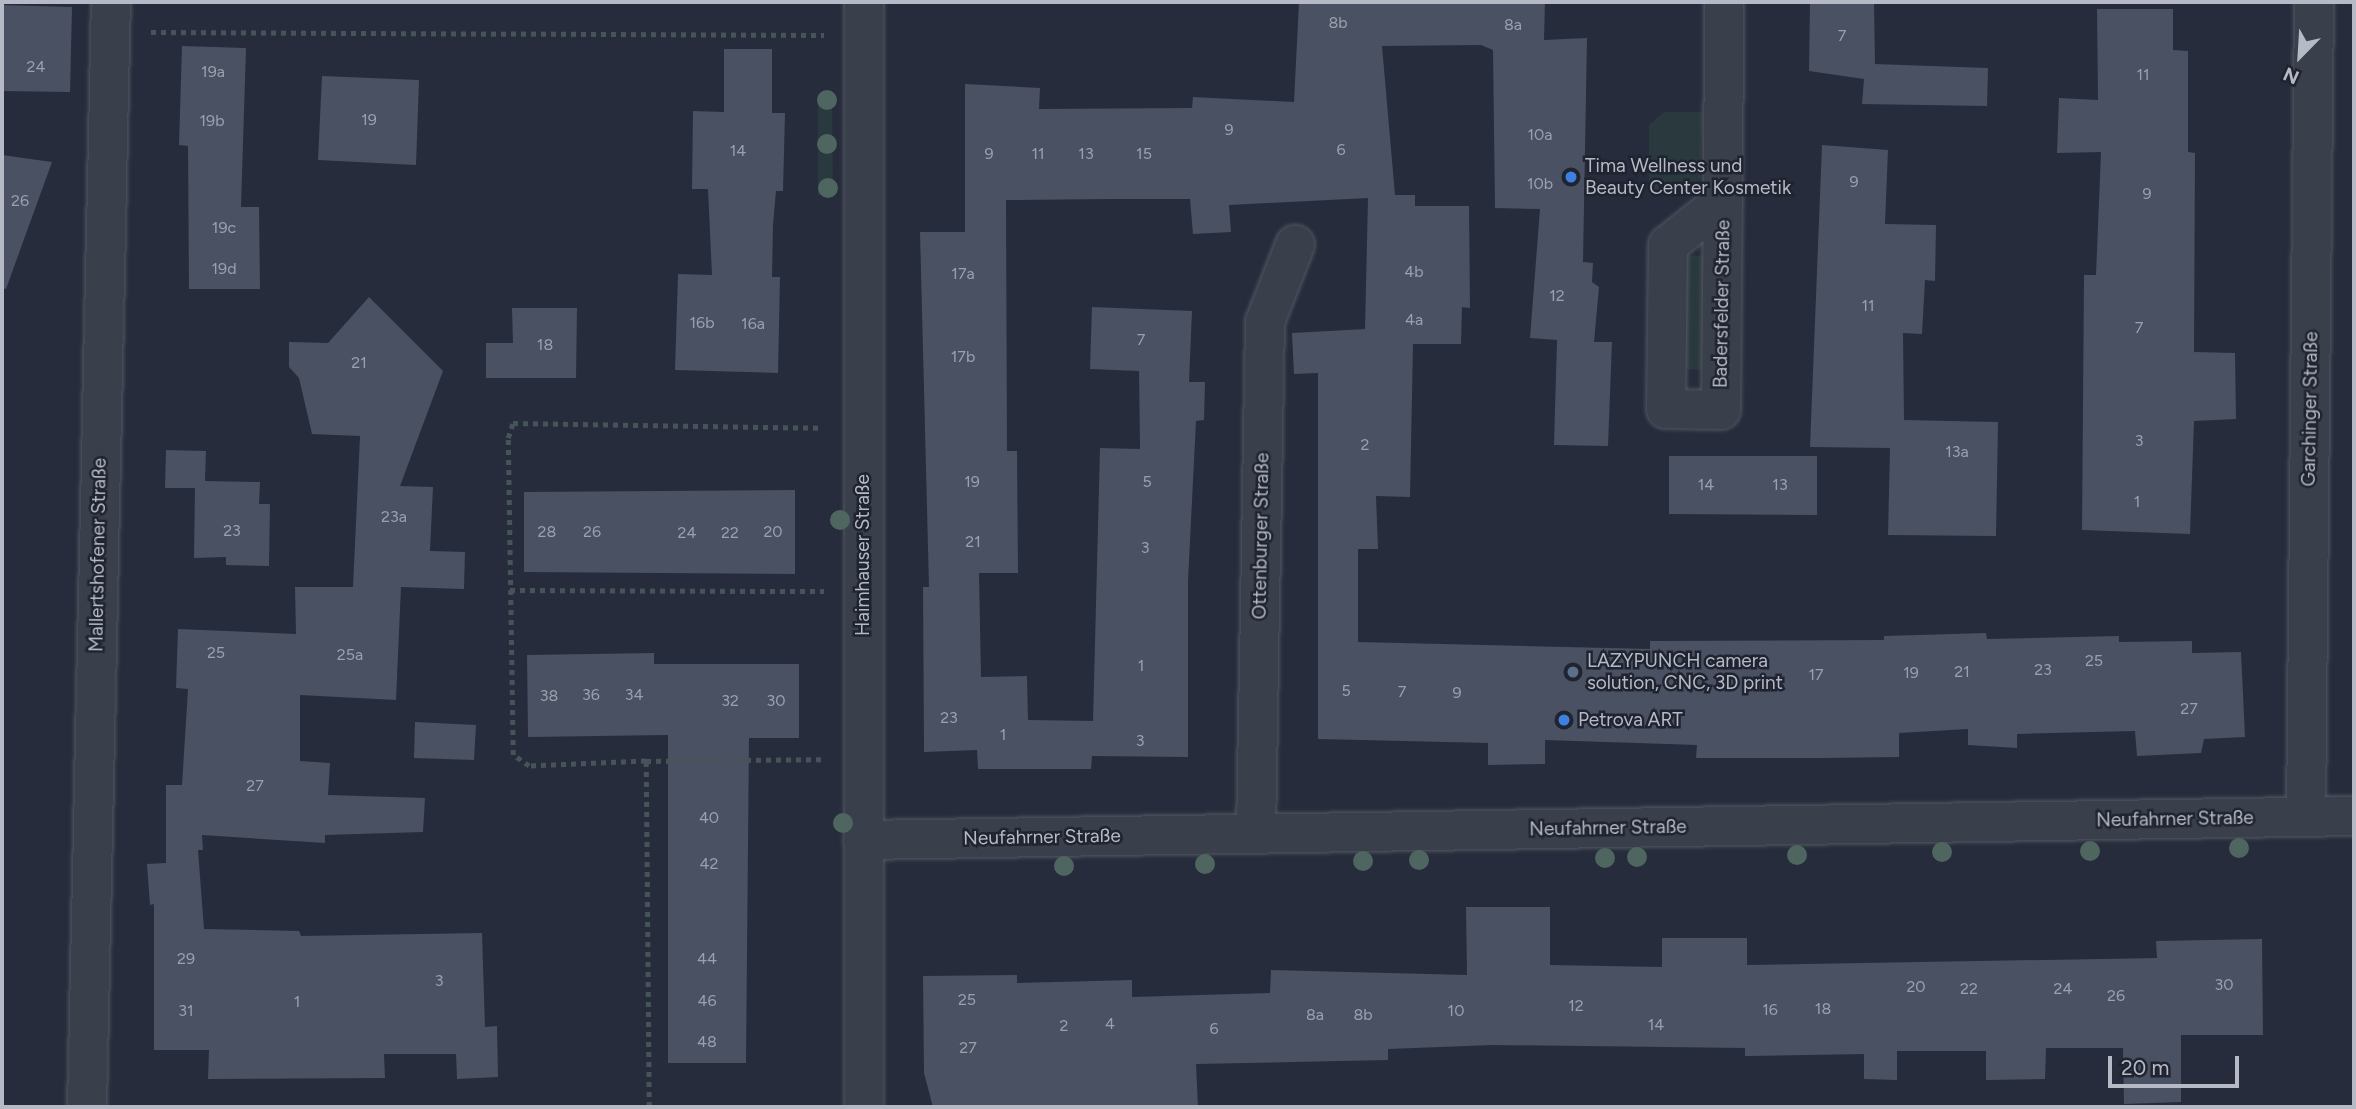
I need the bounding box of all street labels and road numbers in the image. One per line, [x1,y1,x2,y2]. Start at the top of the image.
street label: Badersfelder Straße [1709,220,1735,388]
street label: Garchinger Straße [2297,331,2323,487]
street label: Ottenburger Straße [1248,452,1274,620]
street label: Mallertshofener Straße [85,458,111,652]
street label: Haimhauser Straße [852,474,874,636]
street label: Neufahrner Straße [2096,806,2254,832]
street label: Neufahrner Straße [1529,815,1687,841]
street label: Neufahrner Straße [963,824,1121,850]

